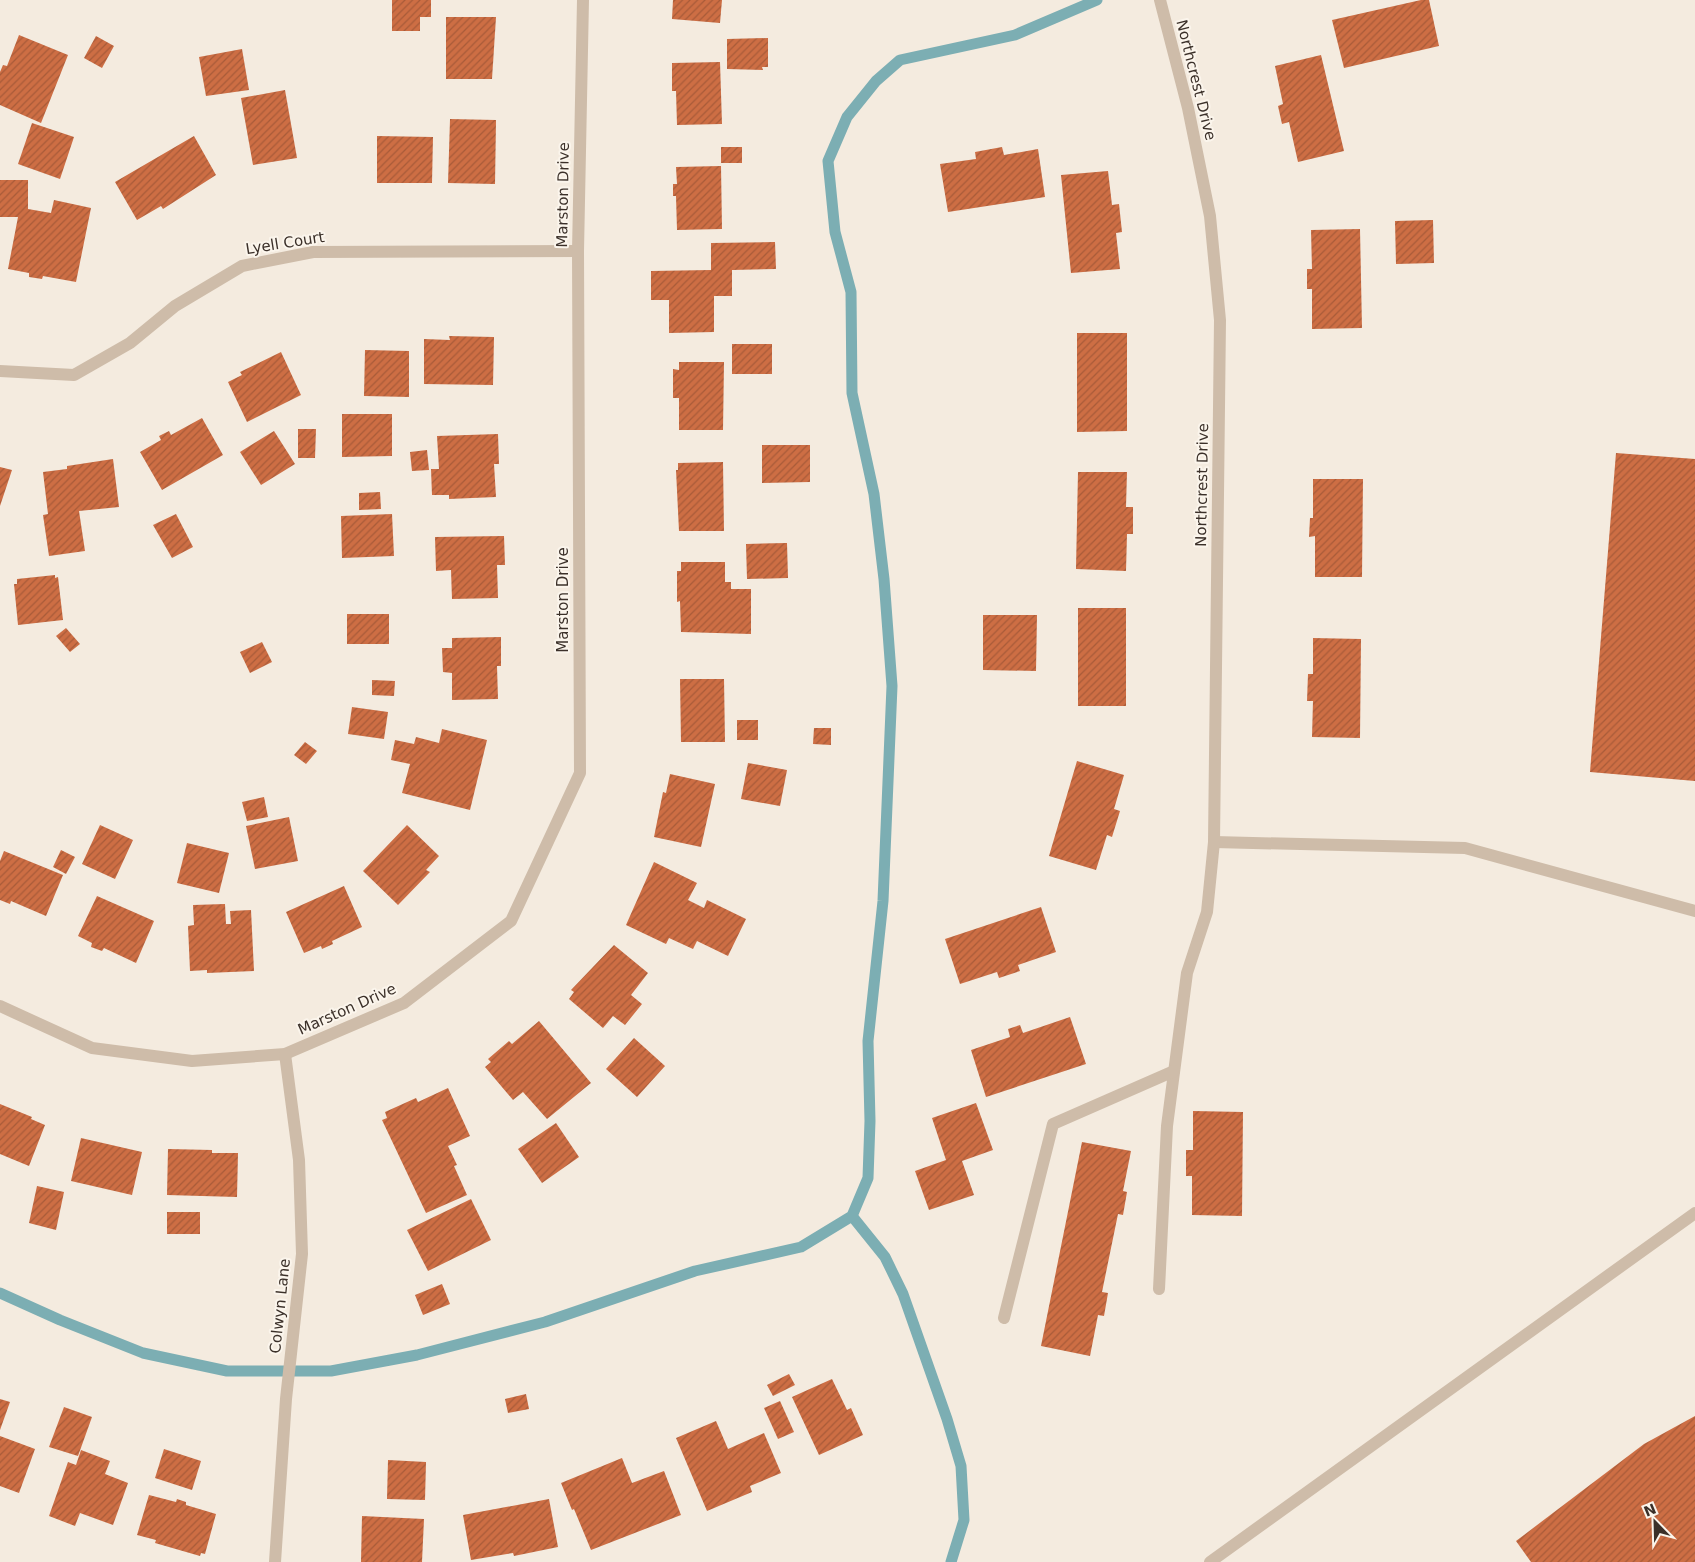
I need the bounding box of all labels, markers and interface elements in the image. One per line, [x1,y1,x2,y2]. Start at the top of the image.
street label: Northcrest Drive [1172,18,1220,142]
street label: Marston Drive [553,142,573,248]
street label: Lyell Court [244,228,326,258]
street label: Northcrest Drive [1192,423,1212,547]
street label: Marston Drive [554,547,572,653]
street label: Marston Drive [295,979,399,1039]
street label: Colwyn Lane [266,1258,294,1354]
north arrow [1630,1497,1680,1547]
text: N [1641,1500,1658,1520]

